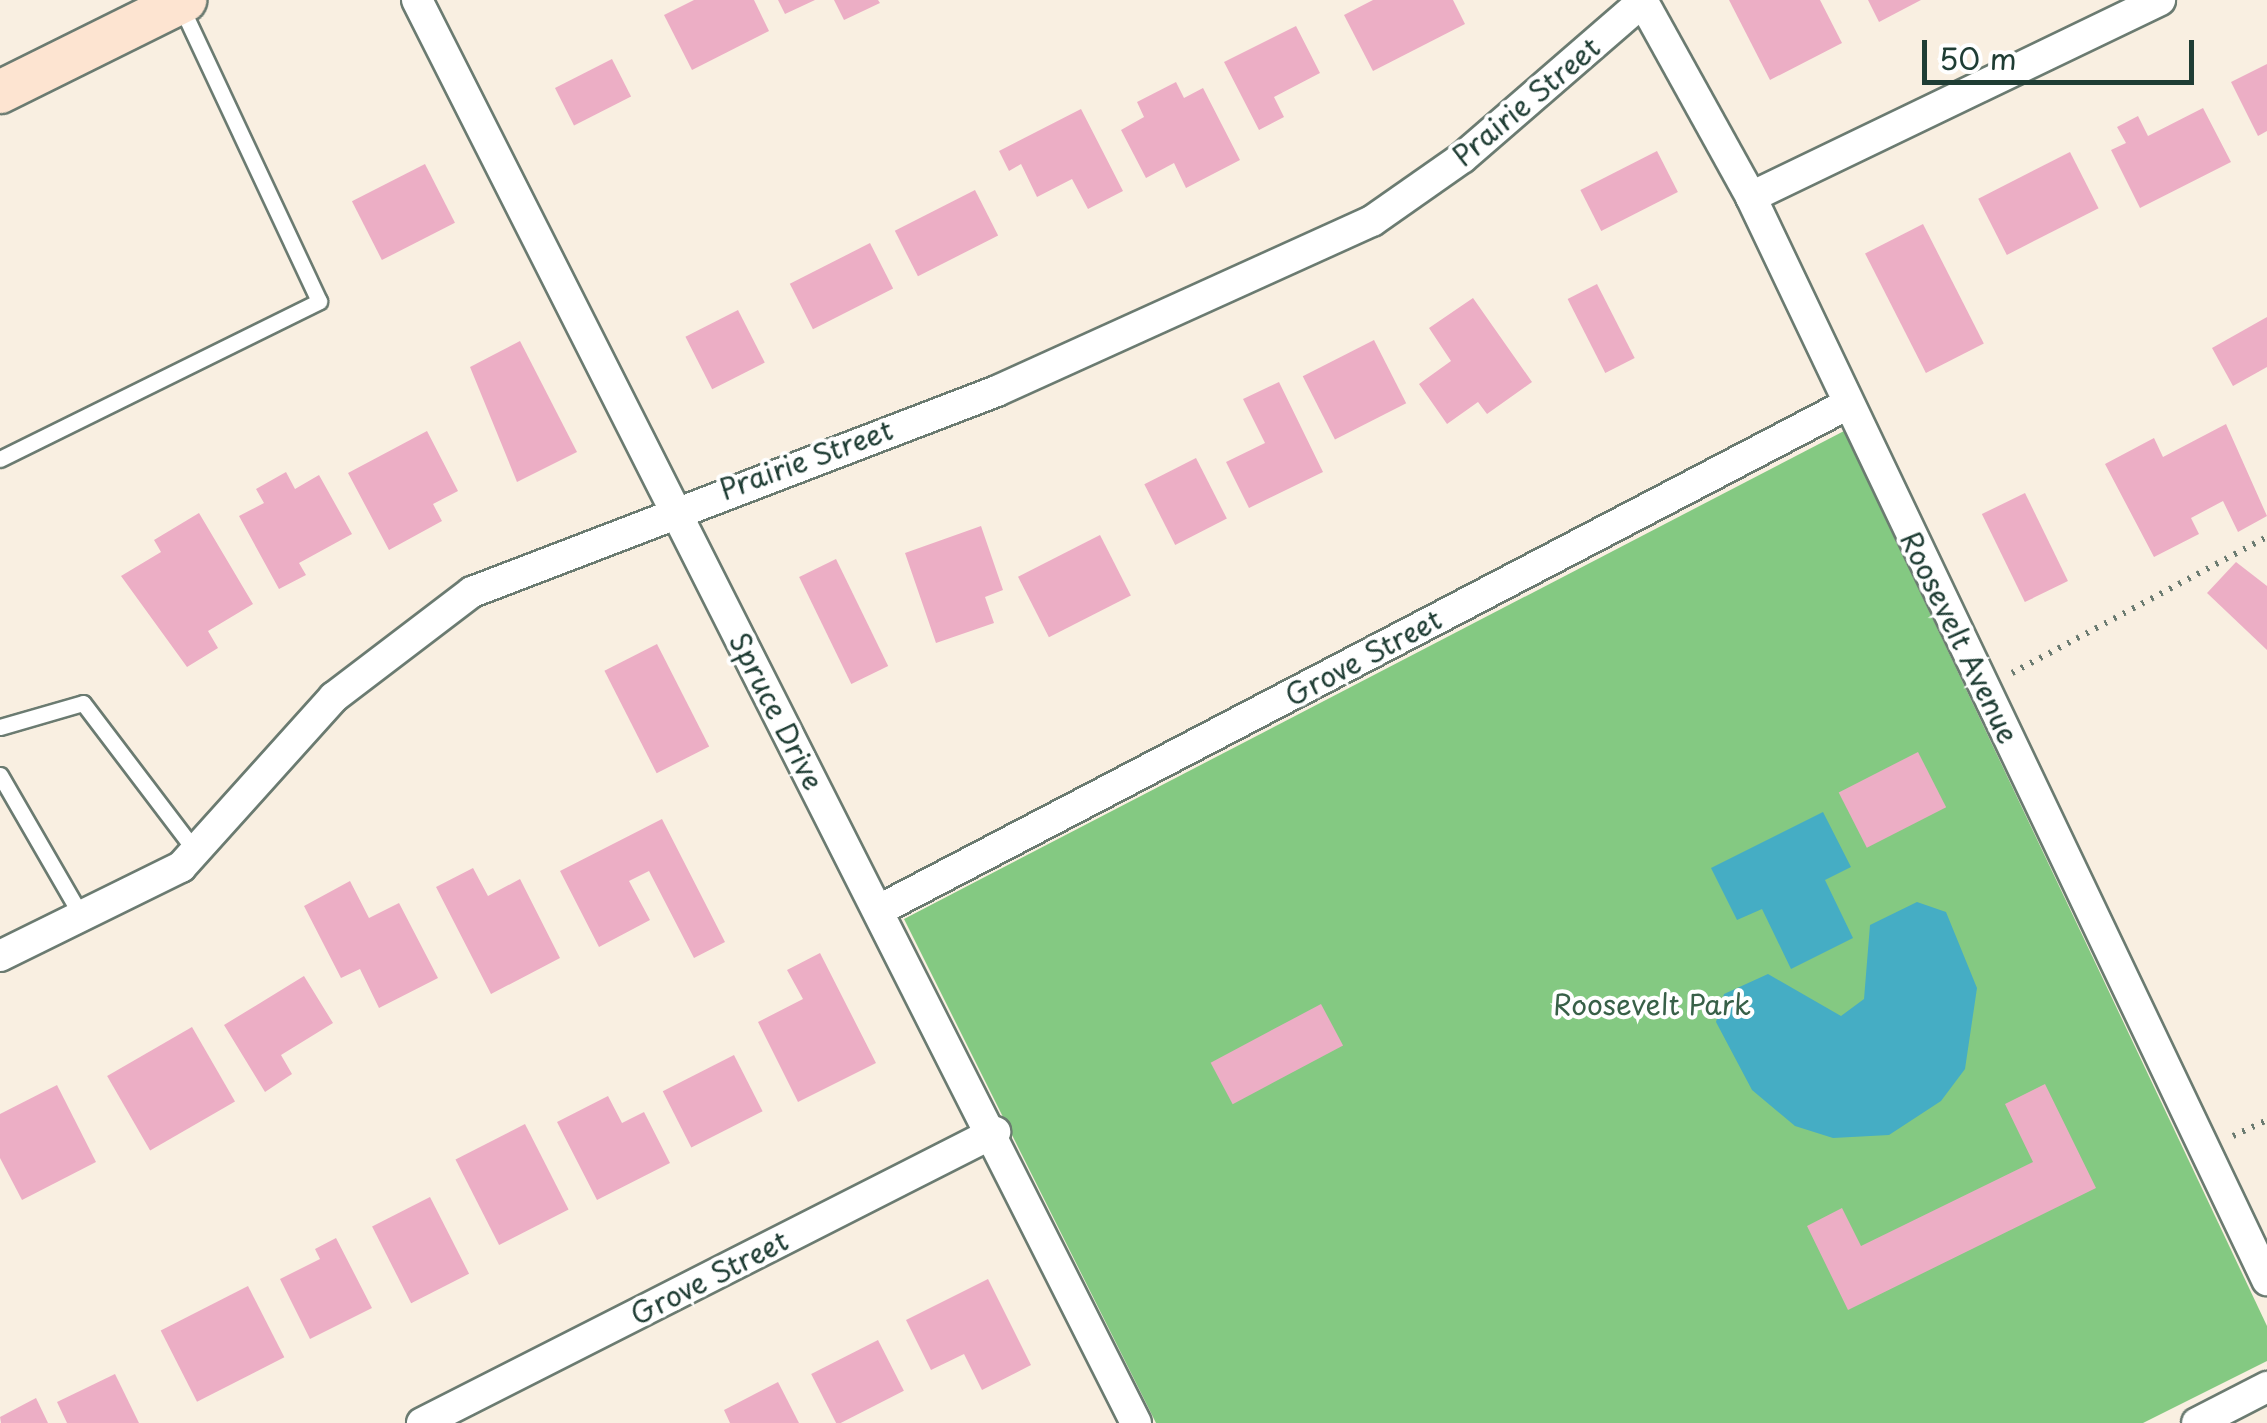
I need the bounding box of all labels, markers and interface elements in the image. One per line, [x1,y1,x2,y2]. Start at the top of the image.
scale bar [1927,20,2200,82]
street label: Prairie Street [1445,29,1607,173]
text: 50 m [1939,35,2017,80]
street label: Prairie Street [714,412,898,506]
street label: Roosevelt Avenue [1894,526,2026,748]
street label: Grove Street [1278,601,1448,713]
street label: Spruce Drive [722,626,832,796]
park label: Roosevelt Park [1553,987,1751,1021]
street label: Grove Street [624,1223,794,1331]

